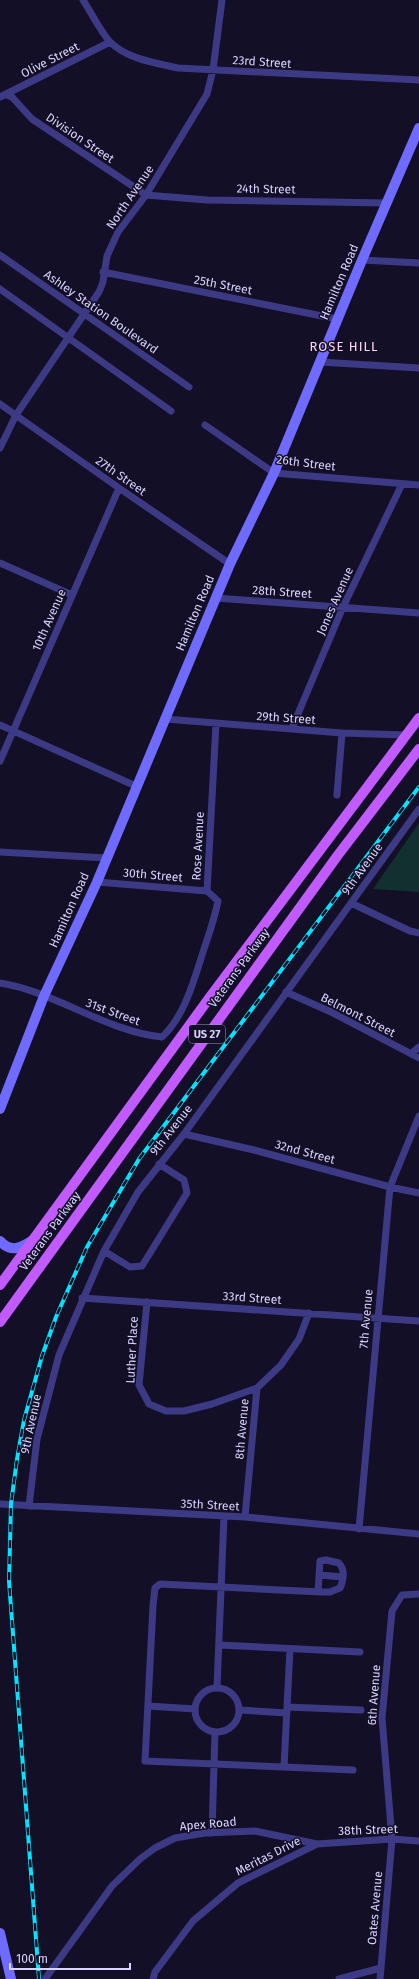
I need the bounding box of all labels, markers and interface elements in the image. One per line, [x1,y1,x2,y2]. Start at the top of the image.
street label: Olive Street [19,39,82,81]
street label: 23rd Street [232,53,293,71]
street label: Division Street [43,110,117,166]
street label: North Avenue [103,162,157,232]
street label: 24th Street [236,181,296,197]
street label: Hamilton Road [317,242,361,322]
street label: Ashley Station Boulevard [41,267,161,357]
street label: 25th Street [193,273,254,298]
district label: ROSE HILL [310,339,378,354]
street label: 26th Street [276,452,337,474]
street label: 27th Street [93,454,149,499]
street label: Jones Avenue [314,565,356,637]
street label: Hamilton Road [173,573,217,653]
street label: 28th Street [252,583,313,601]
street label: 10th Avenue [29,587,69,653]
street label: 29th Street [256,709,317,727]
street label: Rose Avenue [189,811,207,881]
street label: 9th Avenue [339,840,385,898]
street label: 30th Street [123,865,184,885]
street label: Hamilton Road [46,870,92,950]
street label: Veterans Parkway [206,926,272,1010]
street label: Belmont Street [318,990,398,1040]
street label: 31st Street [84,996,143,1028]
road number: US 27 [189,1025,225,1043]
street label: 9th Avenue [147,1102,195,1158]
street label: 32nd Street [273,1137,337,1167]
street label: Veterans Parkway [17,1189,83,1273]
street label: 33rd Street [222,1289,283,1307]
street label: 7th Avenue [356,1289,376,1349]
street label: Luther Place [123,1316,141,1384]
street label: 9th Avenue [18,1393,44,1455]
street label: 8th Avenue [232,1398,252,1460]
street label: 35th Street [180,1496,240,1514]
street label: 6th Avenue [365,1664,383,1726]
street label: Apex Road [179,1815,237,1833]
street label: 38th Street [338,1822,399,1838]
street label: Meritas Drive [233,1834,303,1878]
street label: Oates Avenue [365,1871,385,1945]
scale bar [10,1945,130,1971]
text: 100 m [16,1952,48,1966]

